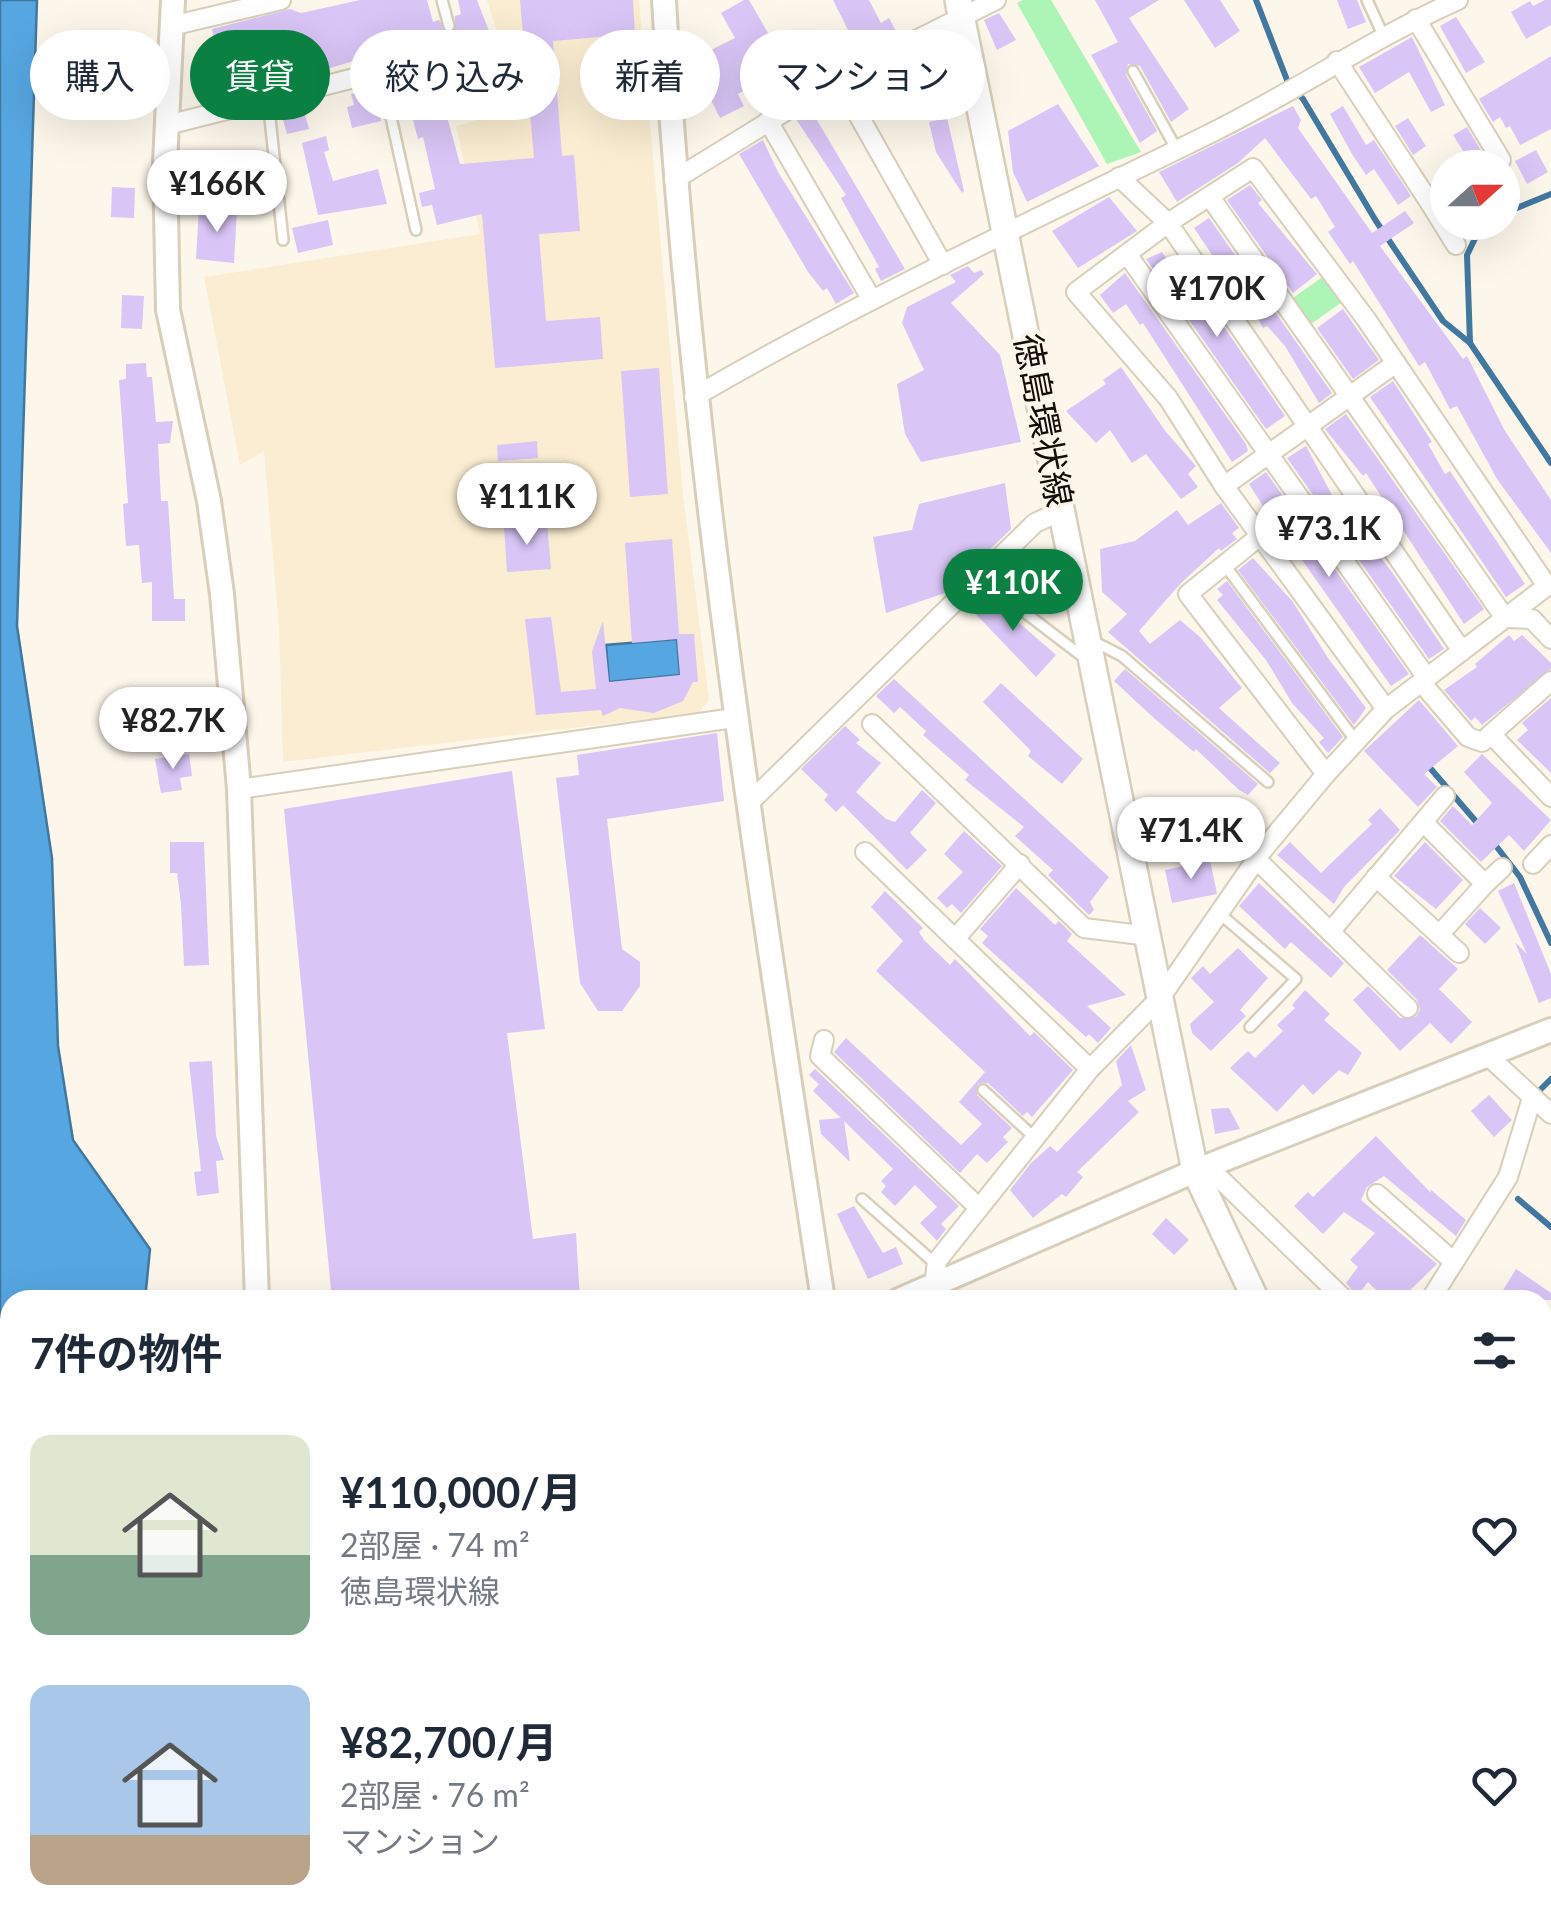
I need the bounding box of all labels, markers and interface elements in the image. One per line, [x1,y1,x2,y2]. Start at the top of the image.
chip: 購入 [30,30,170,120]
chip: 賃貸 [190,30,330,120]
chip: 絞り込み [350,30,560,120]
chip: 新着 [580,30,720,120]
chip: マンション [740,30,985,120]
pin: ¥166K [147,150,287,235]
north arrow [1430,150,1520,240]
map controls [1430,150,1520,240]
text: ¥166K [169,163,265,202]
pin: ¥170K [1147,255,1287,340]
text: ¥170K [1169,268,1265,307]
street label: 徳島環状線 [1008,330,1082,510]
pin: ¥111K [457,463,597,548]
text: ¥111K [479,476,575,515]
pin: ¥73.1K [1248,495,1410,580]
text: ¥73.1K [1277,508,1381,547]
pin: ¥110K [943,549,1083,634]
text: ¥110K [965,562,1061,601]
pin: ¥82.7K [92,687,254,772]
text: ¥82.7K [121,700,225,739]
pin: ¥71.4K [1110,797,1272,882]
text: ¥71.4K [1139,810,1243,849]
icon: filters [1467,1323,1522,1378]
text: 7件の物件 [30,1328,222,1378]
text: ¥110,000/月 [340,1467,582,1517]
icon: home [110,1475,230,1595]
icon: heart [1467,1508,1522,1563]
text: 2部屋 · 74 m² [340,1525,530,1564]
text: 徳島環状線 [340,1571,500,1610]
text: ¥82,700/月 [340,1717,558,1767]
icon: home [110,1725,230,1845]
icon: heart [1467,1758,1522,1813]
text: 2部屋 · 76 m² [340,1775,530,1814]
text: マンション [340,1821,500,1860]

